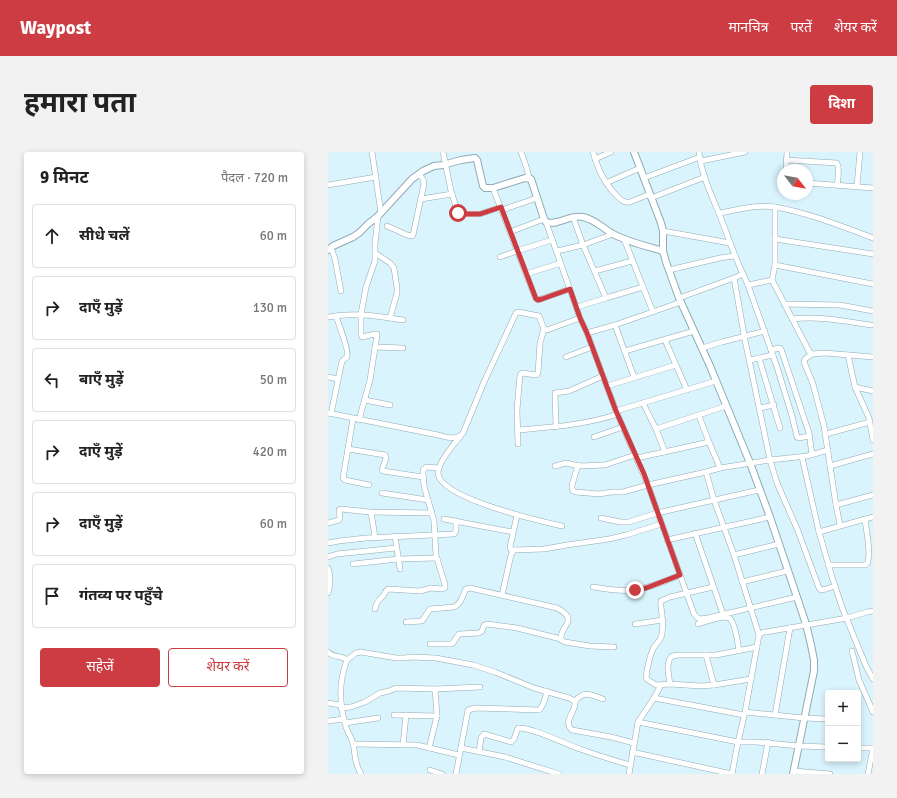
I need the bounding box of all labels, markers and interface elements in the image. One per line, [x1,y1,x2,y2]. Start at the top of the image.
text: Waypost [20,16,91,40]
text: मानचित्र [728,19,768,36]
text: परतें [790,19,812,36]
text: शेयर करें [834,19,877,36]
button: दिशा [810,85,873,124]
text: हमारा पता [24,86,136,120]
north arrow [777,164,813,200]
text: 9 मिनट [40,167,89,188]
text: पैदल · 720 m [221,170,288,186]
route start [449,204,467,222]
icon: ahead [41,225,63,247]
text: सीधे चलें [79,226,130,244]
text: 60 m [260,228,287,244]
icon: right [41,297,63,319]
text: दाएँ मुड़ें [79,298,123,316]
text: 130 m [253,300,287,316]
icon: left [41,369,63,391]
text: बाएँ मुड़ें [79,370,123,388]
text: 50 m [260,372,287,388]
icon: right [41,441,63,463]
text: दाएँ मुड़ें [79,442,123,460]
text: 420 m [253,444,287,460]
icon: right [41,513,63,535]
text: दाएँ मुड़ें [79,514,123,532]
text: 60 m [260,516,287,532]
route end [626,581,644,599]
icon: arrive [41,585,63,607]
text: गंतव्य पर पहुँचे [79,586,163,604]
button: सहेजें [40,648,160,687]
button: शेयर करें [168,648,288,687]
map controls [825,690,861,762]
button: + [825,690,861,726]
button: − [825,726,861,762]

